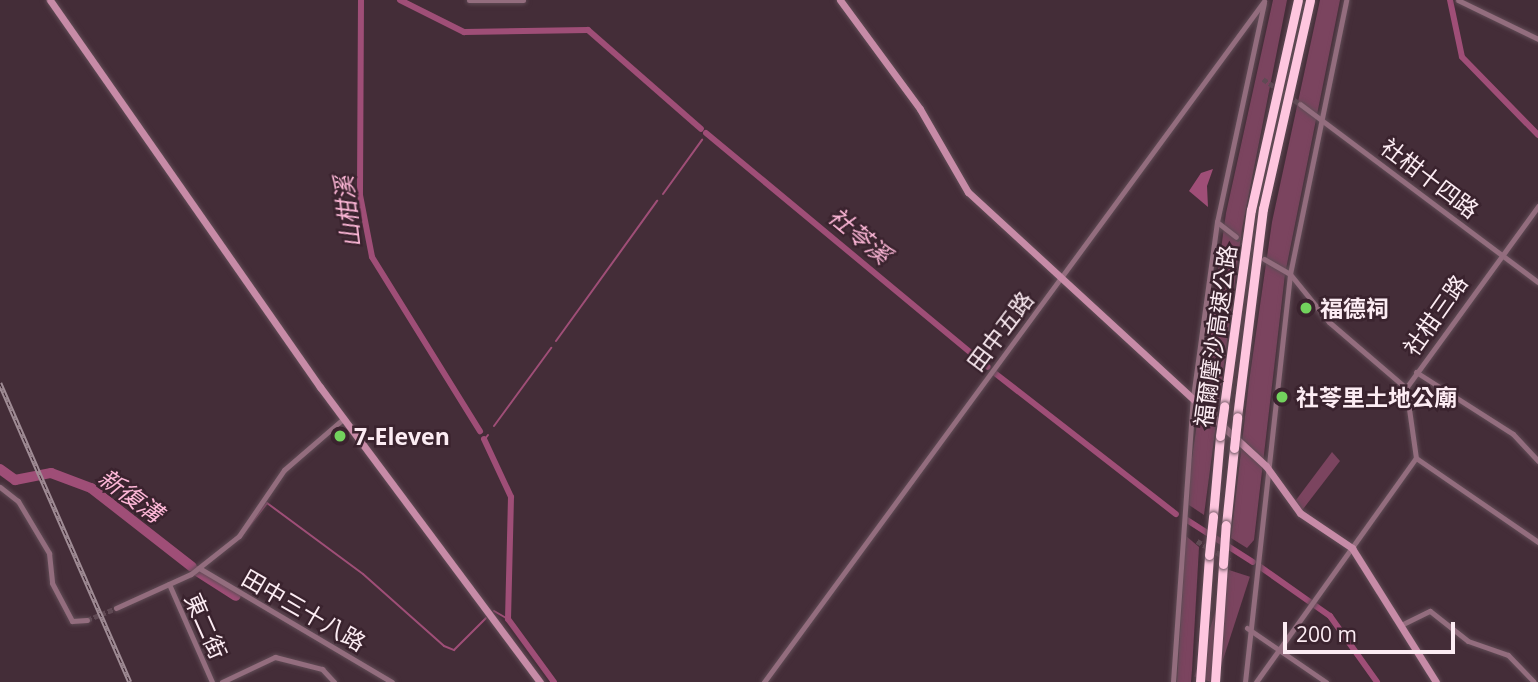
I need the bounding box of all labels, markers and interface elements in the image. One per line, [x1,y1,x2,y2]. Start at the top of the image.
street label: 社柑十四路 [1376,132,1484,224]
water label: 山柑溪 [328,175,366,249]
water label: 社苓溪 [823,201,897,269]
street label: 福爾摩沙高速公路 [1189,243,1241,429]
street label: 社柑三路 [1397,269,1473,361]
street label: 田中五路 [961,286,1039,376]
place label: 福德祠 [1320,294,1389,322]
marker: 福德祠 [1298,300,1314,316]
place label: 社苓里土地公廟 [1296,383,1457,411]
marker: 社苓里土地公廟 [1274,389,1290,405]
place label: 7-Eleven [354,422,450,450]
marker: 7-Eleven [332,428,348,444]
water label: 新復溝 [93,462,169,528]
street label: 田中三十八路 [237,564,371,656]
street label: 東二街 [179,589,233,663]
scale bar [1286,608,1458,652]
text: 200 m [1296,620,1357,648]

